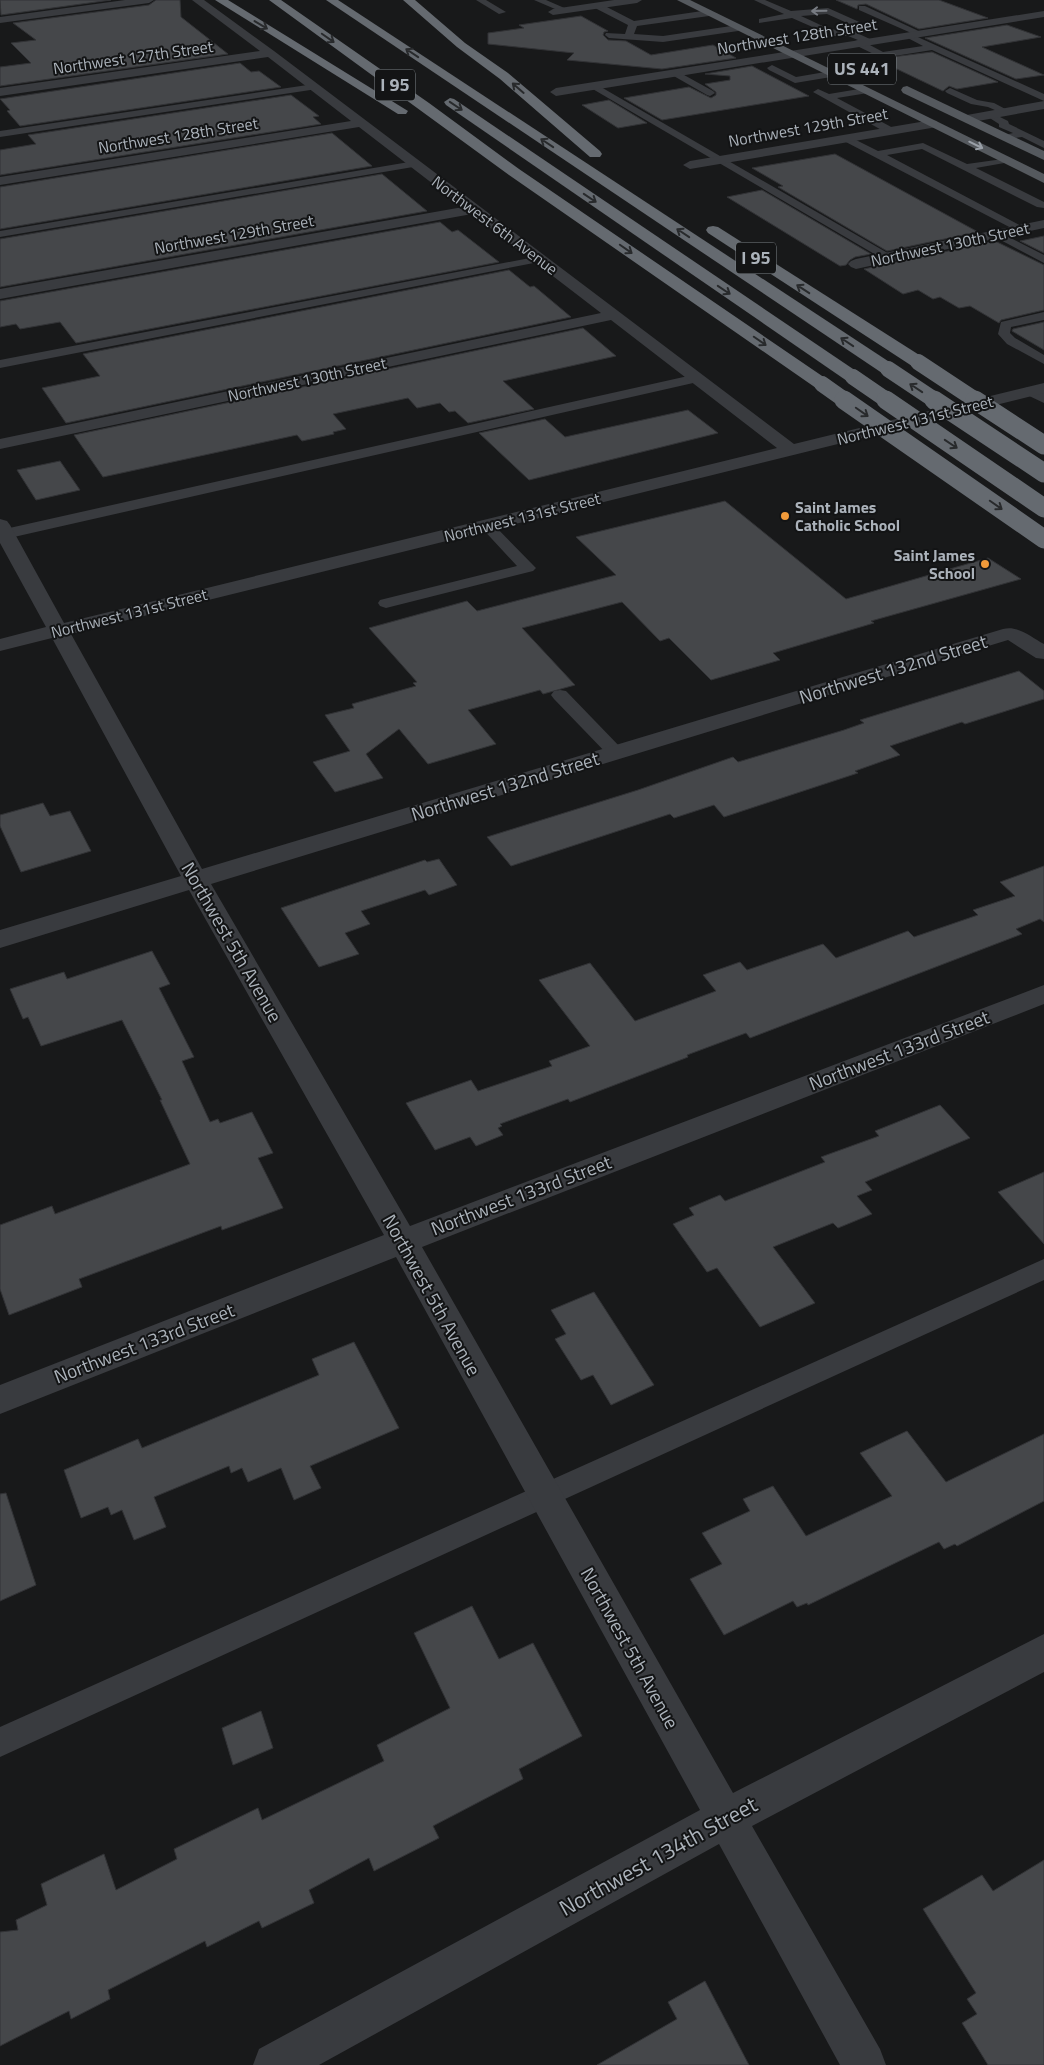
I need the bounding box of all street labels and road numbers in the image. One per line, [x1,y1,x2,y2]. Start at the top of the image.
street label: Northwest 128th Street [715,11,879,60]
street label: Northwest 127th Street [51,34,215,80]
road number: US 441 [828,54,896,85]
road number: I 95 [375,70,415,100]
street label: Northwest 129th Street [726,101,890,153]
street label: Northwest 128th Street [96,110,260,159]
street label: Northwest 6th Avenue [427,170,563,280]
street label: Northwest 129th Street [152,208,316,260]
street label: Northwest 130th Street [869,215,1032,273]
road number: I 95 [736,242,776,274]
street label: Northwest 130th Street [226,350,389,408]
street label: Northwest 131st Street [834,389,996,451]
street label: Northwest 131st Street [441,486,603,548]
street label: Northwest 131st Street [48,582,210,644]
street label: Northwest 132nd Street [795,626,991,711]
street label: Northwest 132nd Street [407,743,603,828]
street label: Northwest 5th Avenue [175,856,290,1027]
street label: Northwest 133rd Street [804,1002,994,1097]
street label: Northwest 133rd Street [426,1147,616,1242]
street label: Northwest 5th Avenue [376,1209,489,1381]
street label: Northwest 133rd Street [49,1295,239,1390]
street label: Northwest 5th Avenue [574,1562,687,1734]
street label: Northwest 134th Street [553,1787,764,1925]

